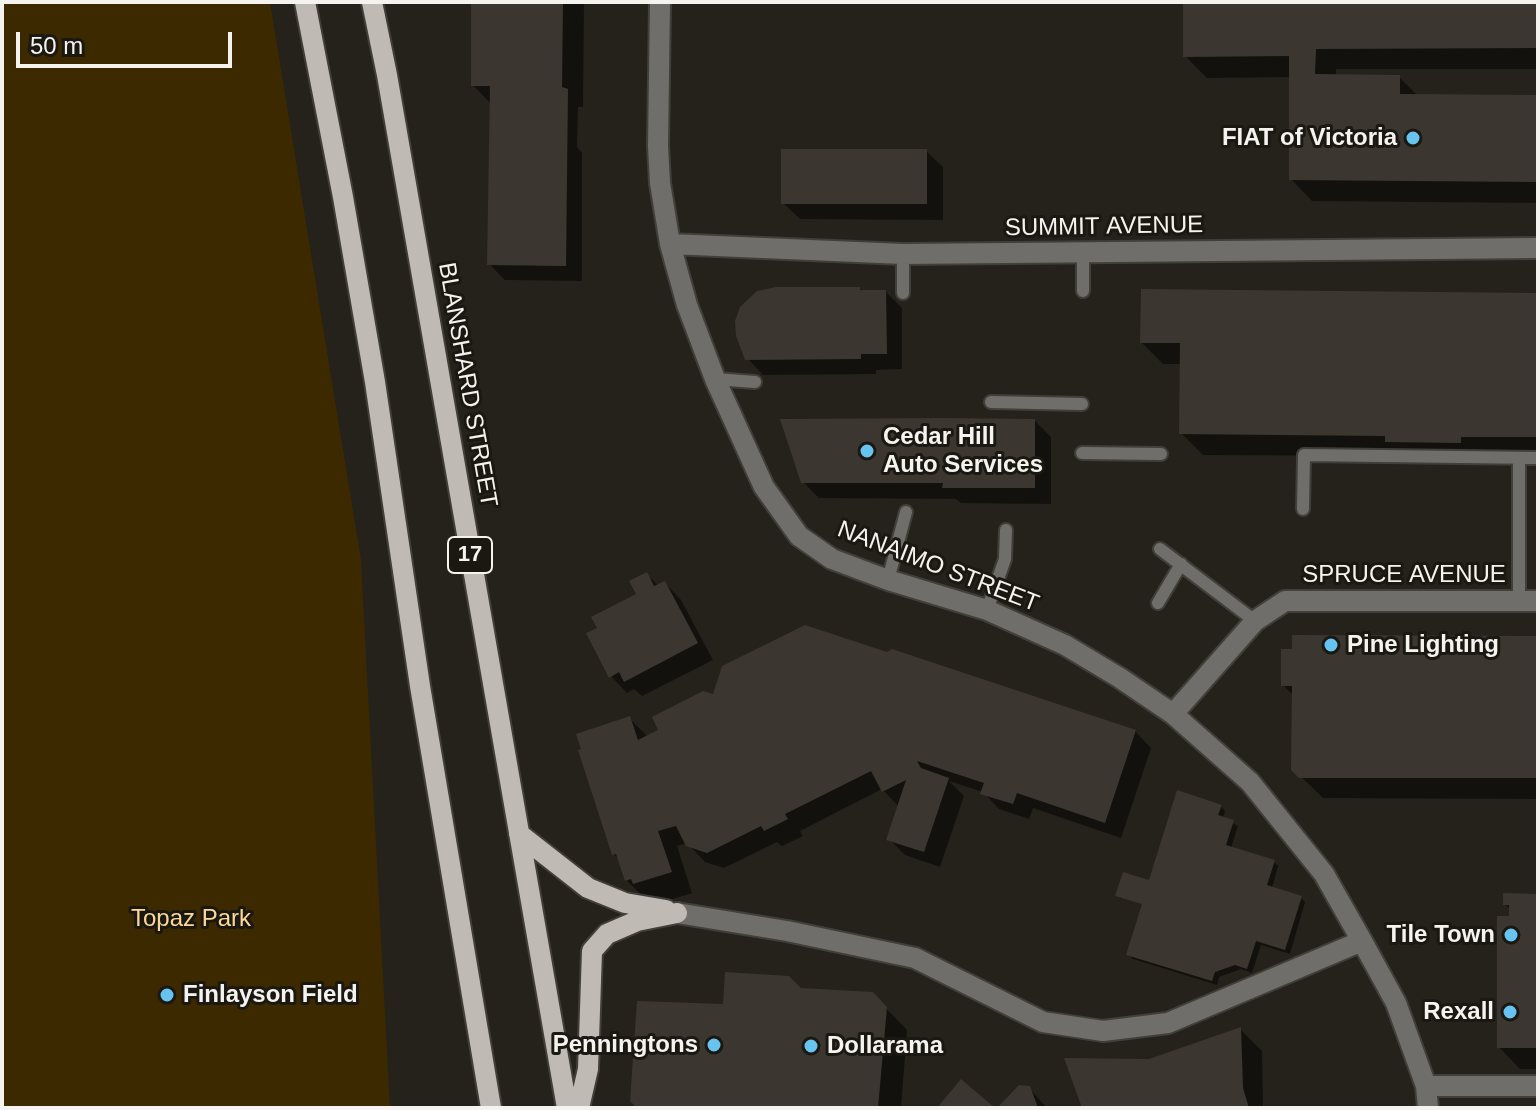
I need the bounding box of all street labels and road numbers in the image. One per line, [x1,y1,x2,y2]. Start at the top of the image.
street label: SUMMIT AVENUE [1005,211,1203,243]
street label: BLANSHARD STREET [431,260,503,510]
street label: NANAIMO STREET [833,515,1043,619]
road number: 17 [448,537,492,573]
street label: SPRUCE AVENUE [1302,561,1506,589]

